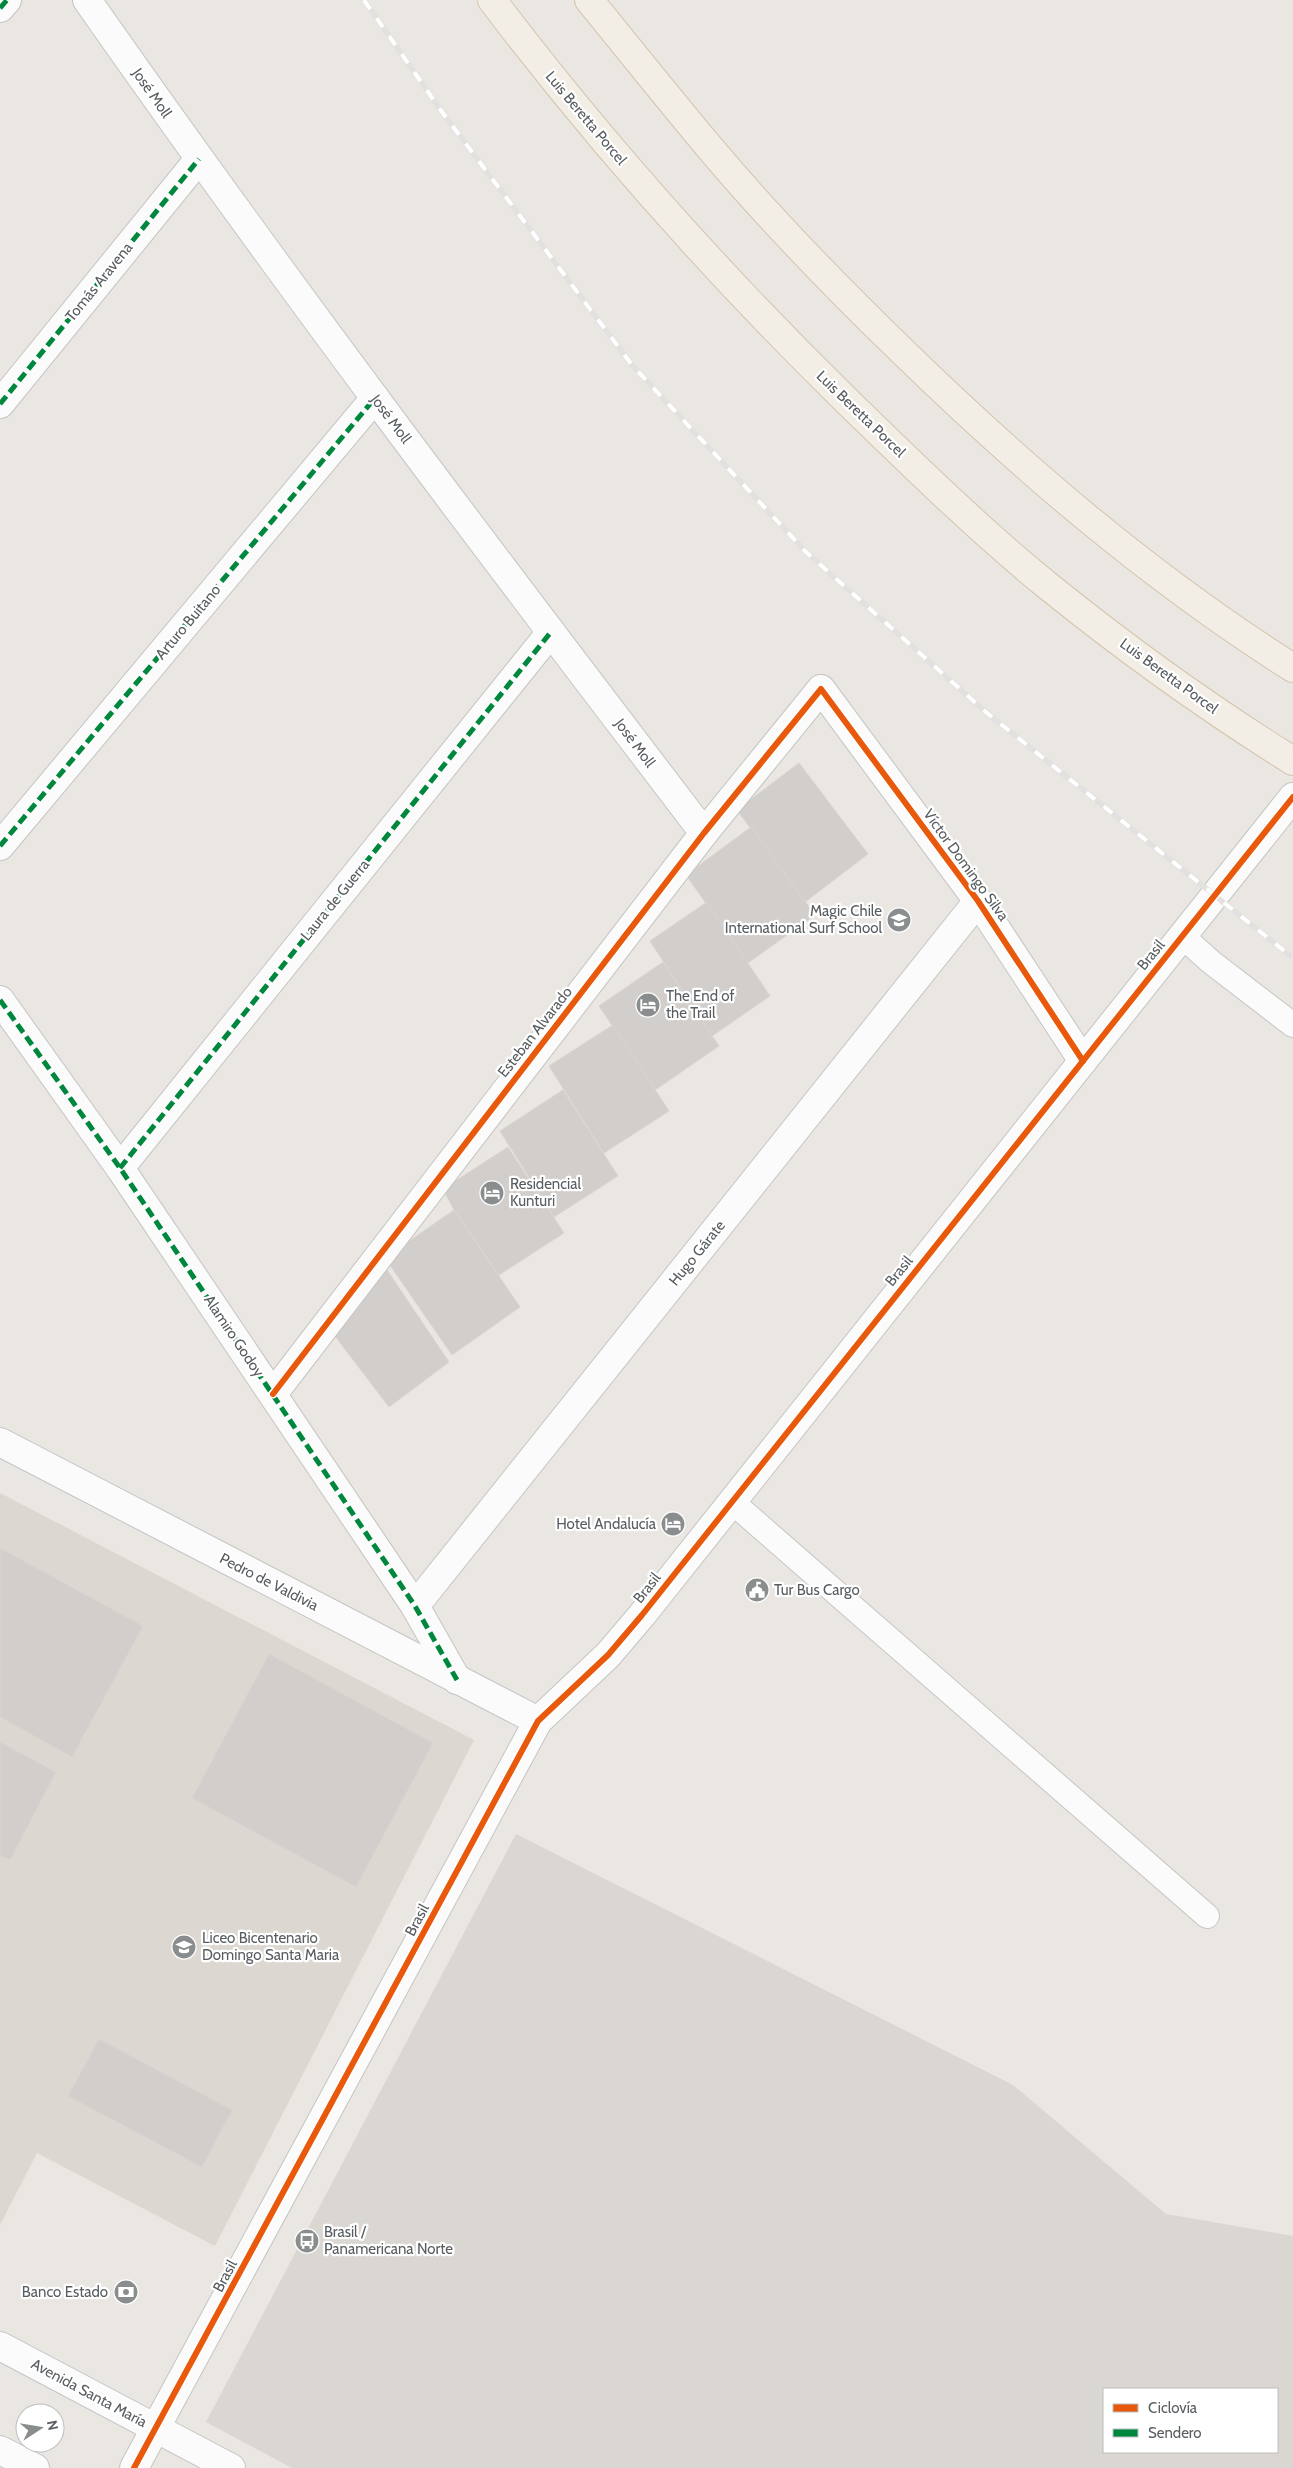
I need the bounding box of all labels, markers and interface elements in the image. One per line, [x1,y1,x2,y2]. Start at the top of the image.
street label: José Moll [128,64,176,122]
street label: Luis Beretta Porcel [542,68,631,169]
street label: Tomás Aravena [62,238,137,325]
street label: Luis Beretta Porcel [813,367,910,461]
street label: José Moll [366,390,415,447]
street label: Arturo Buitano [152,581,224,663]
street label: Luis Beretta Porcel [1117,634,1222,718]
street label: José Moll [610,714,659,771]
street label: Víctor Domingo Silva [919,806,1013,925]
street label: Laura de Guerra [297,855,374,944]
place label: Magic Chile International Surf School [725,902,882,937]
school or university icon: Magic Chile International Surf School [886,907,912,933]
street label: Brasil [1133,936,1169,974]
street label: Esteban Alvarado [494,983,576,1081]
place label: The End of the Trail [666,987,735,1022]
hotel icon: The End of the Trail [635,992,661,1018]
place label: Residencial Kunturi [510,1175,581,1210]
hotel icon: Residencial Kunturi [479,1180,505,1206]
street label: Hugo Gárate [665,1216,729,1289]
street label: Brasil [881,1252,917,1290]
street label: Alamiro Godoy [200,1292,268,1381]
hotel icon: Hotel Andalucía [660,1511,686,1537]
place label: Hotel Andalucía [556,1515,657,1533]
street label: Pedro de Valdivia [217,1549,322,1615]
street label: Brasil [630,1569,665,1607]
public building icon: Tur Bus Cargo [744,1577,770,1603]
place label: Tur Bus Cargo [774,1581,860,1599]
street label: Brasil [401,1901,433,1939]
place label: Liceo Bicentenario Domingo Santa Maria [202,1929,340,1964]
school or university icon: Liceo Bicentenario Domingo Santa Maria [171,1934,197,1960]
place label: Brasil / Panamericana Norte [324,2223,453,2258]
bus stop icon: Brasil / Panamericana Norte [294,2228,320,2254]
street label: Brasil [209,2257,241,2295]
bank icon: Banco Estado [113,2279,139,2305]
place label: Banco Estado [22,2283,108,2301]
street label: Avenida Santa María [28,2355,151,2431]
legend [1103,2388,1278,2453]
text: Ciclovía [1148,2399,1198,2417]
north arrow [15,2403,65,2453]
text: N [43,2419,63,2432]
text: Sendero [1148,2424,1202,2442]

